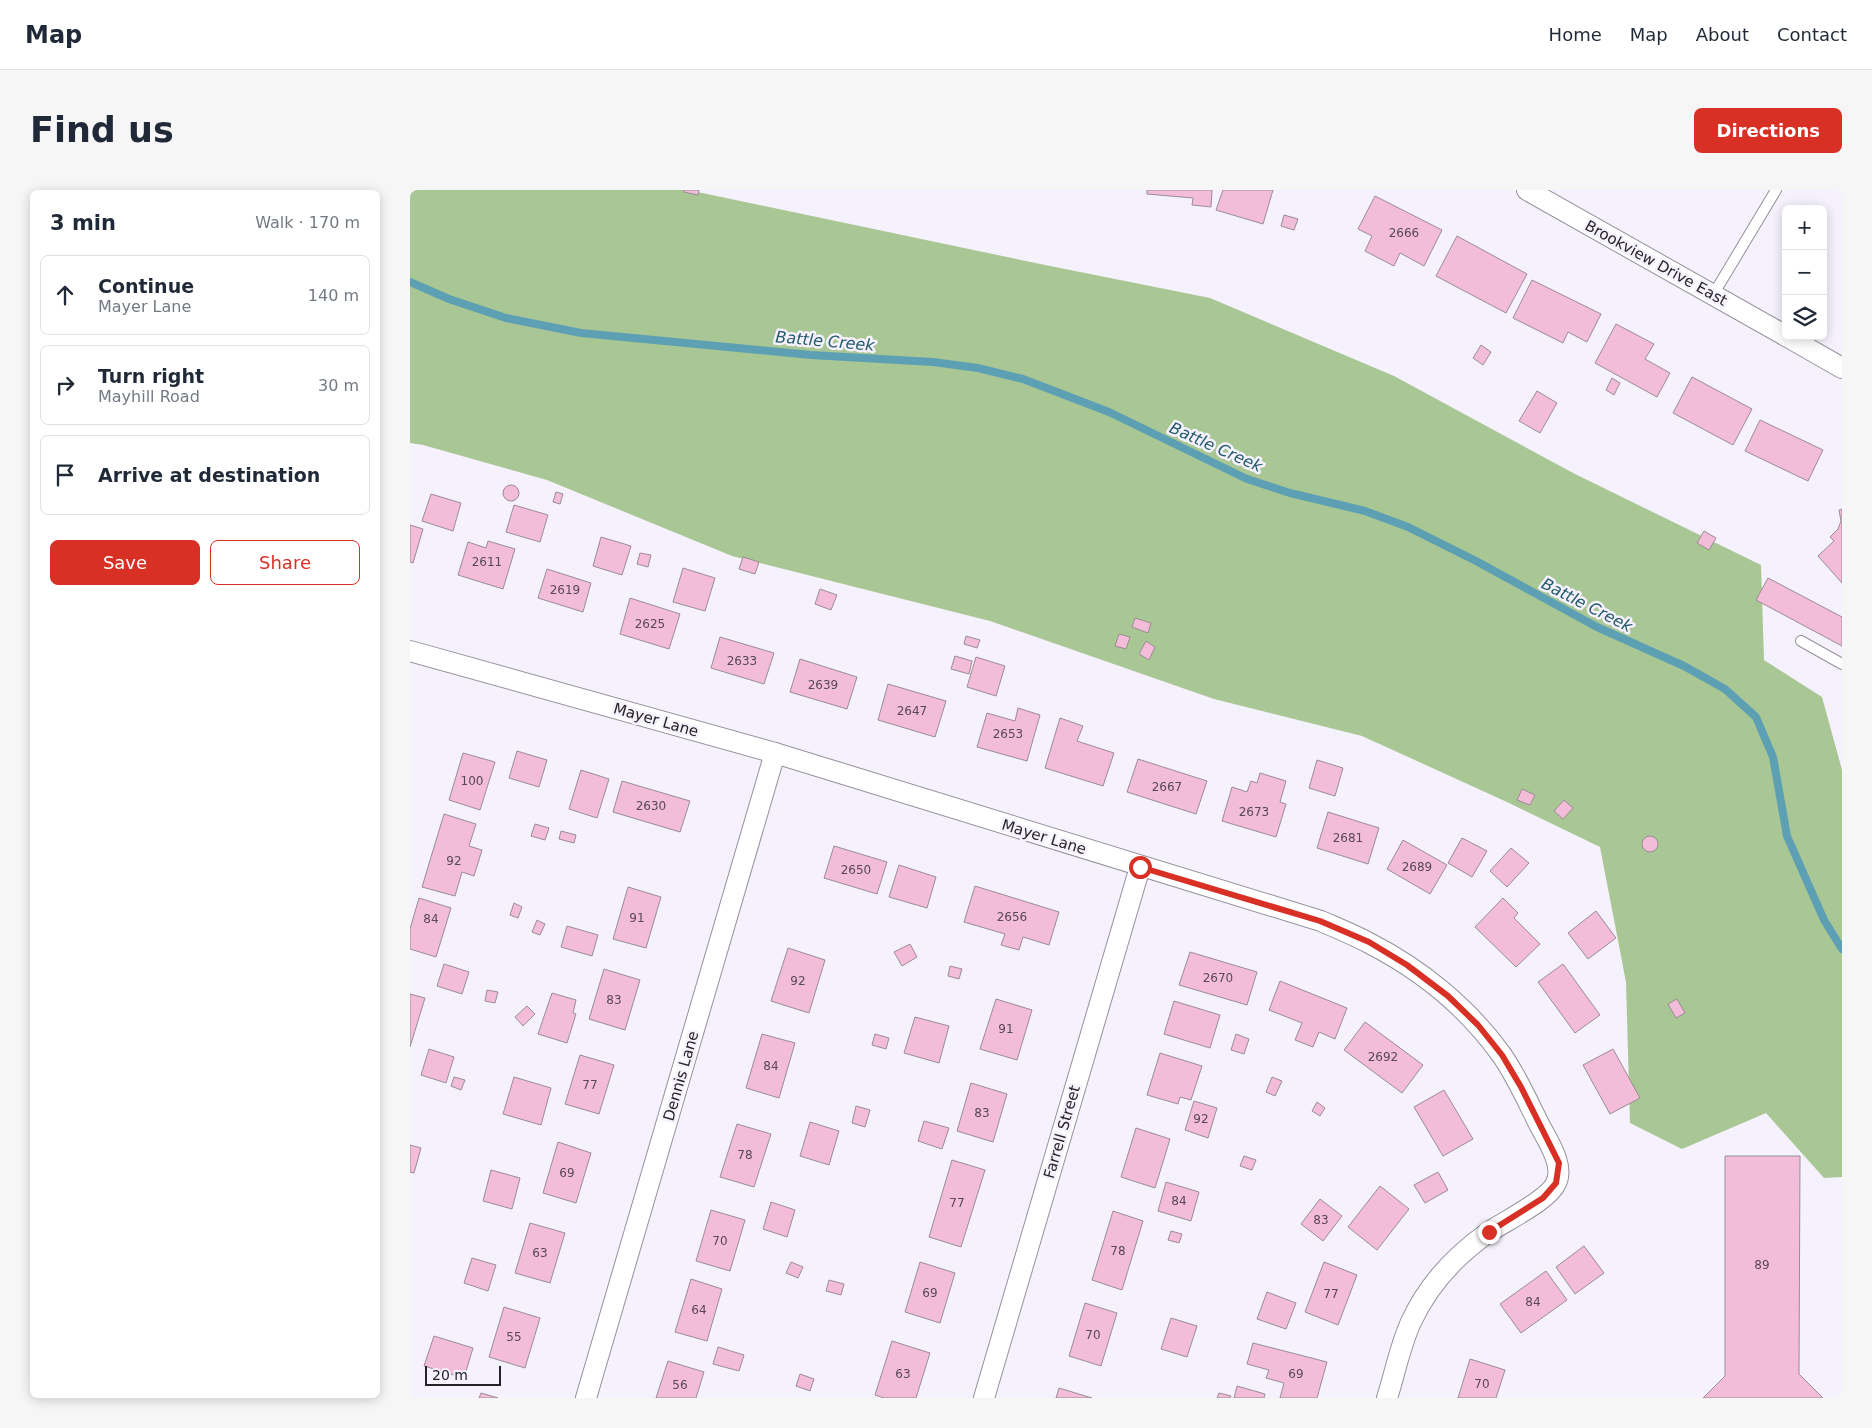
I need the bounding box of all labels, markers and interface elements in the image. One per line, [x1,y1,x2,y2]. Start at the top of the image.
text: Map [25,21,82,49]
text: Home [1549,24,1602,45]
text: Map [1630,24,1668,45]
text: About [1696,24,1749,45]
text: Contact [1777,24,1847,45]
button: Directions [1694,108,1842,153]
text: Find us [30,110,174,150]
map controls [1782,205,1827,340]
button: + [1782,205,1827,250]
text: 3 min [50,211,116,235]
text: Walk · 170 m [255,213,360,232]
street label: Brookview Drive East [1582,216,1730,310]
house number: 2666 [1389,226,1419,240]
button: − [1782,250,1827,295]
text: Continue [98,275,194,297]
icon: ahead [51,281,79,309]
text: 140 m [308,286,359,305]
button: layers [1782,295,1827,340]
text: Mayer Lane [98,297,191,316]
water label: Battle Creek [775,327,876,355]
text: Turn right [98,365,204,387]
icon: right [51,371,79,399]
text: 30 m [318,376,359,395]
text: Mayhill Road [98,387,200,406]
water label: Battle Creek [1167,418,1266,476]
icon: arrive [51,461,79,489]
text: Arrive at destination [98,464,320,486]
button: Save [50,540,200,585]
button: Share [210,540,360,585]
house number: 2611 [472,555,502,569]
water label: Battle Creek [1538,574,1636,636]
house number: 2619 [550,583,580,597]
house number: 2625 [635,617,665,631]
house number: 2633 [727,654,757,668]
house number: 2639 [808,678,838,692]
street label: Mayer Lane [611,699,701,741]
house number: 2647 [897,704,927,718]
house number: 2653 [993,727,1023,741]
house number: 100 [461,774,483,788]
house number: 2667 [1152,780,1182,794]
house number: 2630 [636,799,666,813]
house number: 2673 [1239,805,1269,819]
street label: Mayer Lane [1000,816,1088,858]
house number: 2681 [1333,831,1363,845]
house number: 92 [446,854,462,868]
route start [1129,856,1152,879]
house number: 2689 [1402,860,1432,874]
house number: 2650 [841,863,871,877]
house number: 2656 [997,910,1027,924]
house number: 91 [629,911,645,925]
house number: 84 [423,912,439,926]
house number: 2670 [1203,971,1233,985]
house number: 92 [790,974,806,988]
house number: 83 [606,993,622,1007]
house number: 91 [998,1022,1014,1036]
street label: Dennis Lane [660,1029,702,1123]
house number: 2692 [1368,1050,1398,1064]
house number: 84 [763,1059,779,1073]
house number: 77 [582,1078,598,1092]
street label: Farrell Street [1040,1083,1084,1181]
house number: 83 [974,1106,990,1120]
house number: 92 [1193,1112,1209,1126]
house number: 78 [737,1148,753,1162]
house number: 69 [559,1166,575,1180]
house number: 84 [1171,1194,1187,1208]
house number: 77 [949,1196,965,1210]
house number: 83 [1313,1213,1329,1227]
route end [1478,1221,1501,1244]
house number: 70 [712,1234,728,1248]
house number: 78 [1110,1244,1126,1258]
house number: 63 [532,1246,548,1260]
house number: 89 [1754,1258,1770,1272]
house number: 69 [922,1286,938,1300]
house number: 77 [1323,1287,1339,1301]
house number: 84 [1525,1295,1541,1309]
house number: 64 [691,1303,707,1317]
house number: 70 [1085,1328,1101,1342]
house number: 55 [506,1330,522,1344]
scale bar [425,1363,501,1386]
text: 20 m [432,1367,468,1383]
house number: 63 [895,1367,911,1381]
house number: 69 [1288,1367,1304,1381]
house number: 70 [1474,1377,1490,1391]
house number: 56 [672,1378,688,1392]

